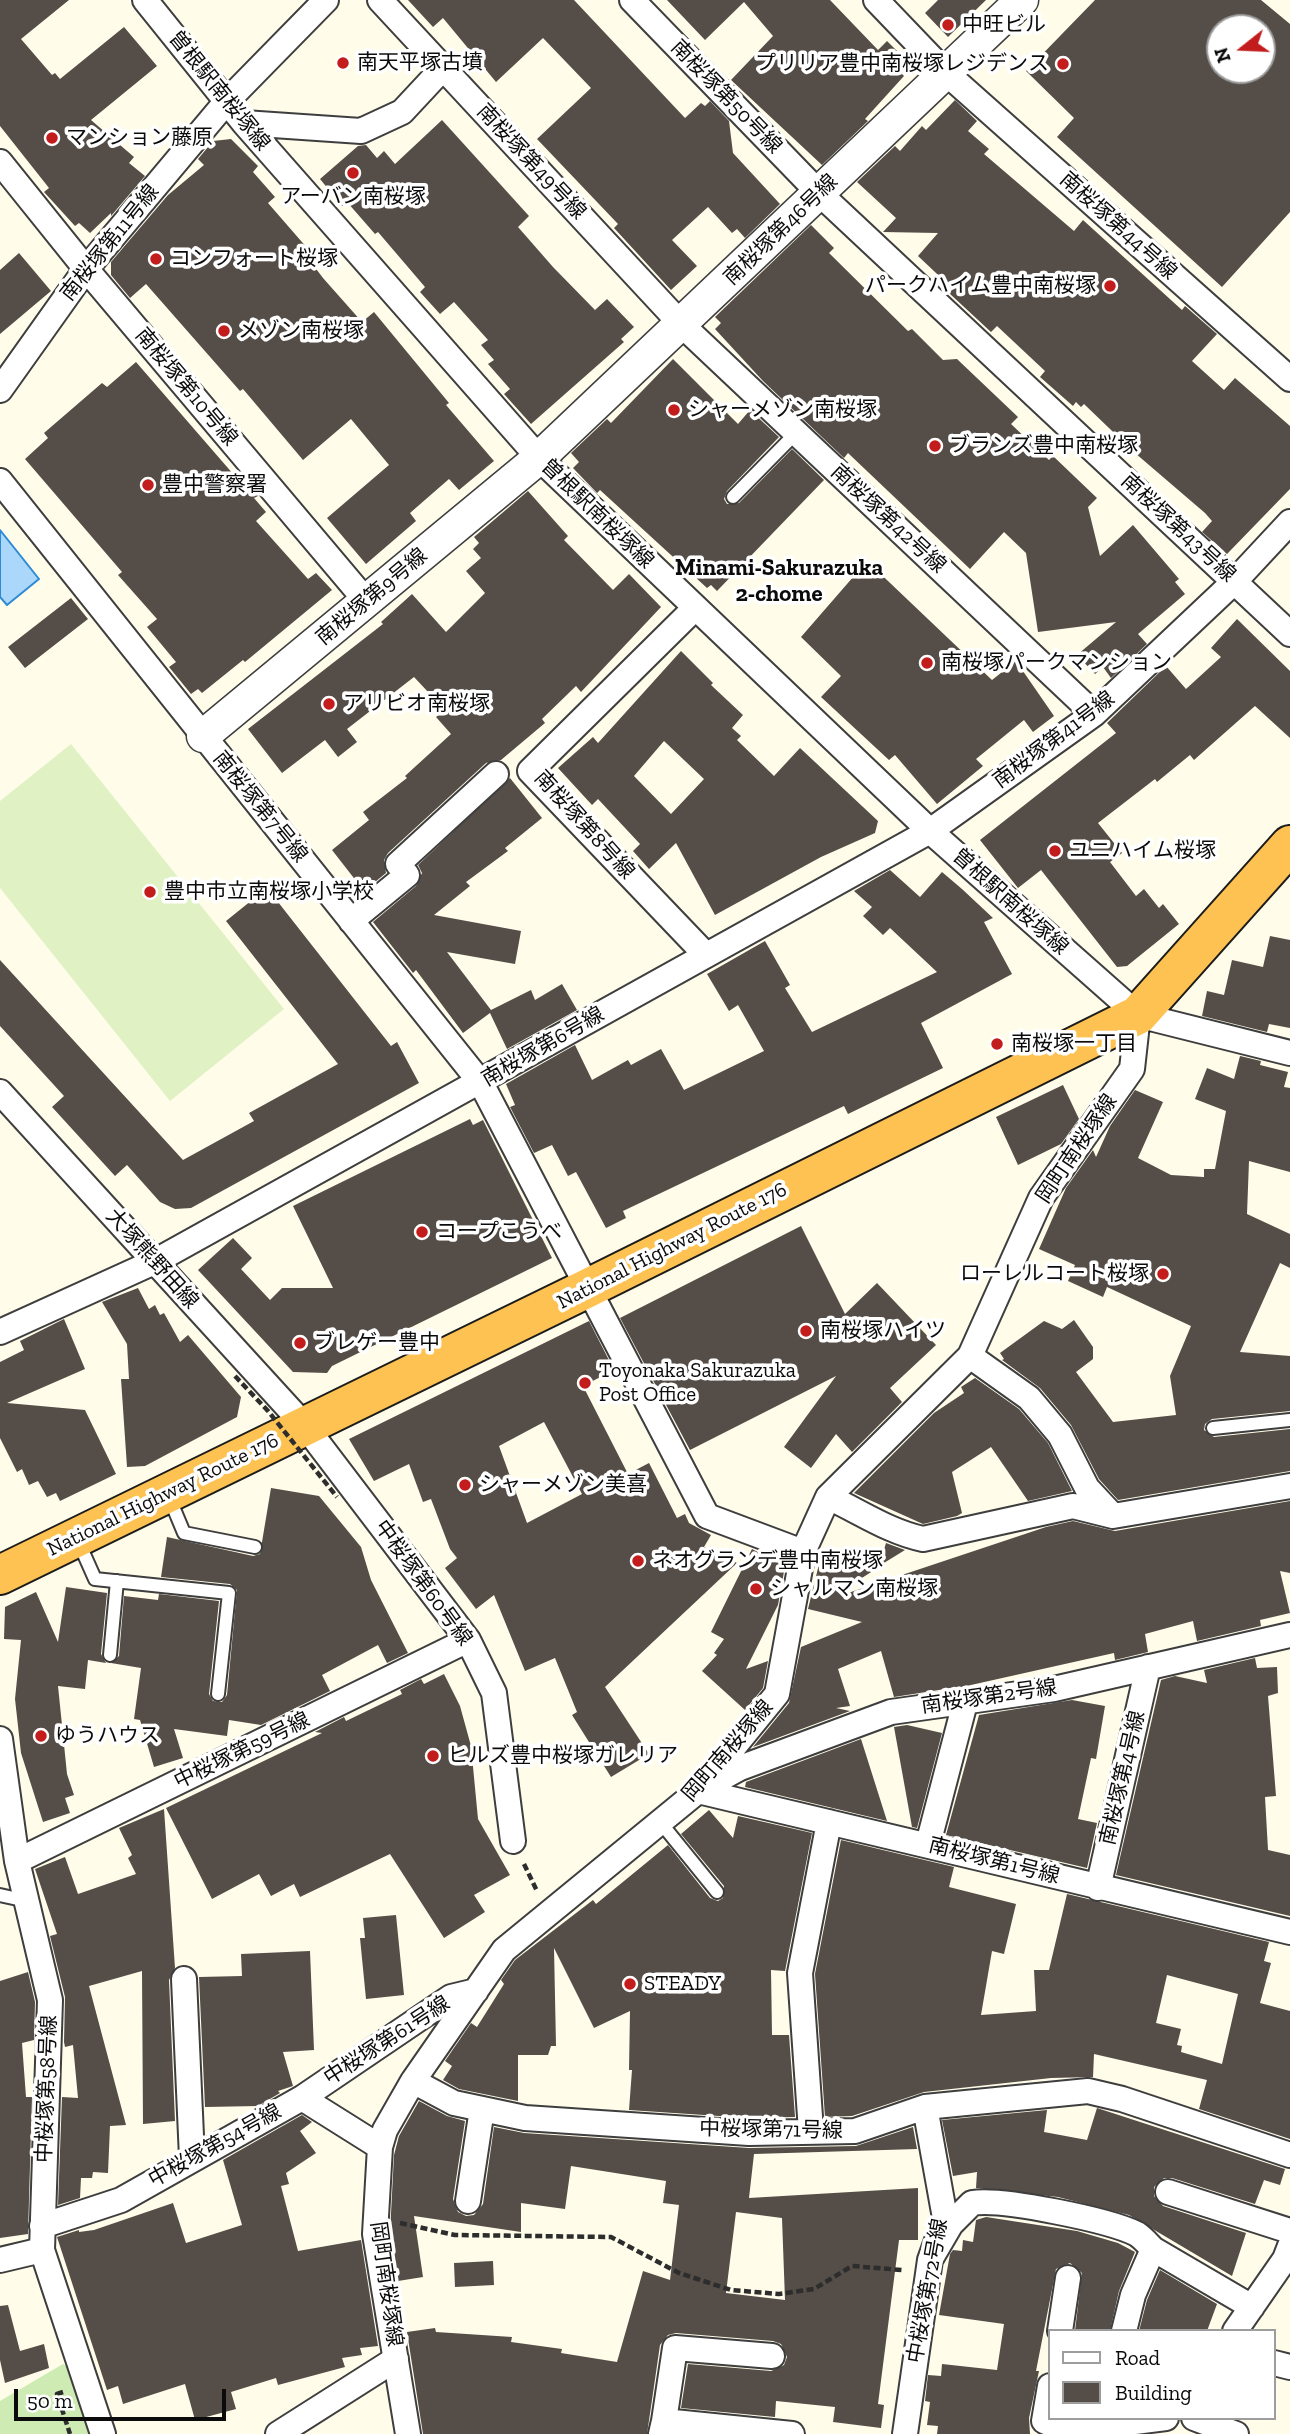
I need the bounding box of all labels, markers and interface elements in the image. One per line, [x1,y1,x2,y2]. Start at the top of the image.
place label: 中旺ビル [962,12,1046,38]
north arrow [1206,14,1276,84]
marker: 中旺ビル [940,17,956,33]
street label: 曽根駅南桜塚線 [163,26,275,156]
street label: 南桜塚第50号線 [665,35,787,159]
text: N [1209,45,1236,65]
place label: 南天平塚古墳 [357,50,483,76]
place label: プリリア豊中南桜塚レジデンス [755,51,1049,77]
marker: 南天平塚古墳 [335,55,351,71]
marker: プリリア豊中南桜塚レジデンス [1055,56,1071,72]
street label: 南桜塚第49号線 [471,99,591,225]
place label: マンション藤原 [66,125,213,151]
marker: マンション藤原 [44,130,60,146]
marker: アーバン南桜塚 [345,165,361,181]
street label: 南桜塚第44号線 [1054,167,1182,285]
street label: 南桜塚第46号線 [719,169,843,291]
street label: 南桜塚第11号線 [55,180,165,306]
place label: アーバン南桜塚 [280,184,426,210]
place label: コンフォート桜塚 [170,246,338,272]
marker: コンフォート桜塚 [148,251,164,267]
place label: パークハイム豊中南桜塚 [865,273,1096,299]
marker: パークハイム豊中南桜塚 [1102,278,1118,294]
place label: メゾン南桜塚 [238,318,364,344]
street label: 南桜塚第10号線 [129,323,243,451]
marker: メゾン南桜塚 [216,323,232,339]
place label: シャーメゾン南桜塚 [688,397,877,423]
marker: シャーメゾン南桜塚 [666,402,682,418]
place label: ブランズ豊中南桜塚 [949,433,1138,459]
marker: ブランズ豊中南桜塚 [927,438,943,454]
street label: 曽根駅南桜塚線 [535,454,659,574]
street label: 南桜塚第42号線 [825,459,951,579]
street label: 南桜塚第43号線 [1115,468,1241,588]
place label: 豊中警察署 [162,472,267,498]
marker: 豊中警察署 [140,477,156,493]
street label: 南桜塚第9号線 [311,543,433,651]
district label: Minami-Sakurazuka 2-chome [675,554,883,608]
place label: 南桜塚パークマンション [941,650,1172,676]
marker: 南桜塚パークマンション [919,655,935,671]
street label: 南桜塚第41号線 [988,686,1120,794]
place label: アリビオ南桜塚 [343,691,490,717]
marker: アリビオ南桜塚 [321,696,337,712]
street label: 南桜塚第7号線 [207,746,313,868]
street label: 南桜塚第8号線 [529,766,639,884]
place label: ユニハイム桜塚 [1069,838,1216,864]
street label: 曽根駅南桜塚線 [947,843,1073,961]
marker: ユニハイム桜塚 [1047,843,1063,859]
place label: 豊中市立南桜塚小学校 [164,879,374,905]
marker: 豊中市立南桜塚小学校 [142,884,158,900]
street label: 南桜塚第6号線 [477,1002,609,1092]
place label: 南桜塚一丁目 [1011,1031,1137,1057]
marker: 南桜塚一丁目 [989,1036,1005,1052]
street label: 岡町南桜塚線 [1031,1090,1123,1208]
street label: National Highway Route 176 [553,1177,791,1315]
street label: 大塚熊野田線 [100,1204,204,1314]
place label: コープこうべ [436,1219,562,1245]
marker: コープこうべ [414,1224,430,1240]
place label: ローレルコート桜塚 [960,1261,1149,1287]
marker: ローレルコート桜塚 [1155,1266,1171,1282]
place label: 南桜塚ハイツ [820,1318,946,1344]
marker: 南桜塚ハイツ [798,1323,814,1339]
place label: ブレゲー豊中 [314,1330,440,1356]
marker: ブレゲー豊中 [292,1335,308,1351]
place label: Toyonaka Sakurazuka Post Office [599,1358,796,1408]
marker: Toyonaka Sakurazuka Post Office [577,1375,593,1391]
street label: National Highway Route 176 [43,1428,283,1562]
place label: シャーメゾン美喜 [479,1472,647,1498]
marker: シャーメゾン美喜 [457,1477,473,1493]
street label: 中桜塚第60号線 [369,1515,477,1651]
place label: ネオグランデ豊中南桜塚 [652,1548,883,1574]
marker: ネオグランデ豊中南桜塚 [630,1553,646,1569]
place label: シャルマン南桜塚 [770,1576,938,1602]
marker: シャルマン南桜塚 [748,1581,764,1597]
street label: 南桜塚第2号線 [920,1675,1058,1719]
street label: 岡町南桜塚線 [677,1695,779,1807]
street label: 中桜塚第59号線 [170,1707,314,1795]
street label: 南桜塚第4号線 [1095,1708,1151,1848]
place label: ゆうハウス [55,1723,160,1749]
marker: ゆうハウス [33,1728,49,1744]
place label: ヒルズ豊中桜塚ガレリア [447,1743,678,1769]
marker: ヒルズ豊中桜塚ガレリア [425,1748,441,1764]
street label: 南桜塚第1号線 [926,1833,1062,1889]
place label: STEADY [644,1971,721,1997]
marker: STEADY [622,1976,638,1992]
street label: 中桜塚第61号線 [319,1991,455,2091]
street label: 中桜塚第58号線 [32,2015,62,2163]
street label: 中桜塚第54号線 [144,2099,286,2193]
street label: 中桜塚第71号線 [699,2116,843,2144]
street label: 中桜塚第72号線 [903,2217,953,2365]
street label: 岡町南桜塚線 [365,2220,407,2348]
legend [1048,2329,1276,2420]
text: Road [1115,2345,1160,2370]
scale bar [18,2374,229,2418]
text: Building [1115,2380,1192,2405]
text: 50 m [27,2388,73,2413]

